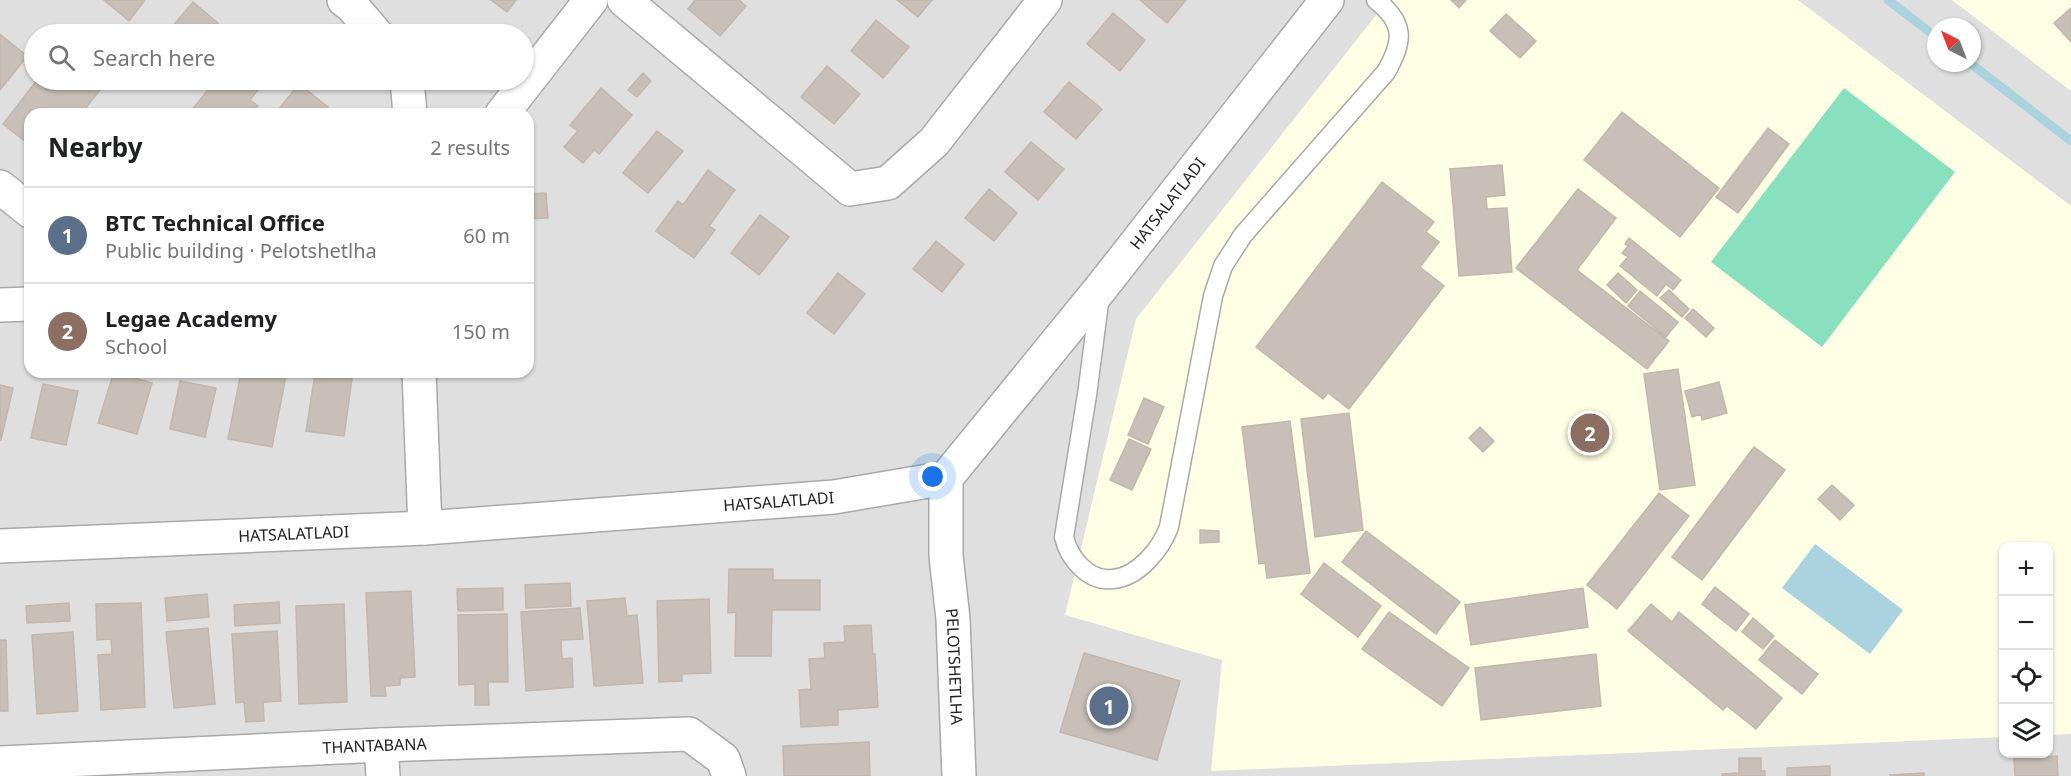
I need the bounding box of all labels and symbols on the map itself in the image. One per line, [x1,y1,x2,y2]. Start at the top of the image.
north arrow [1927,18,1981,72]
street label: HATSALATLADI [1125,153,1210,254]
pin: 2 [1570,410,1610,456]
your location [918,462,947,491]
street label: HATSALATLADI [722,486,835,516]
street label: HATSALATLADI [238,520,350,547]
street label: PELOTSHETLHA [941,607,968,726]
pin: 1 [1090,684,1128,728]
street label: THANTABANA [322,732,428,759]

